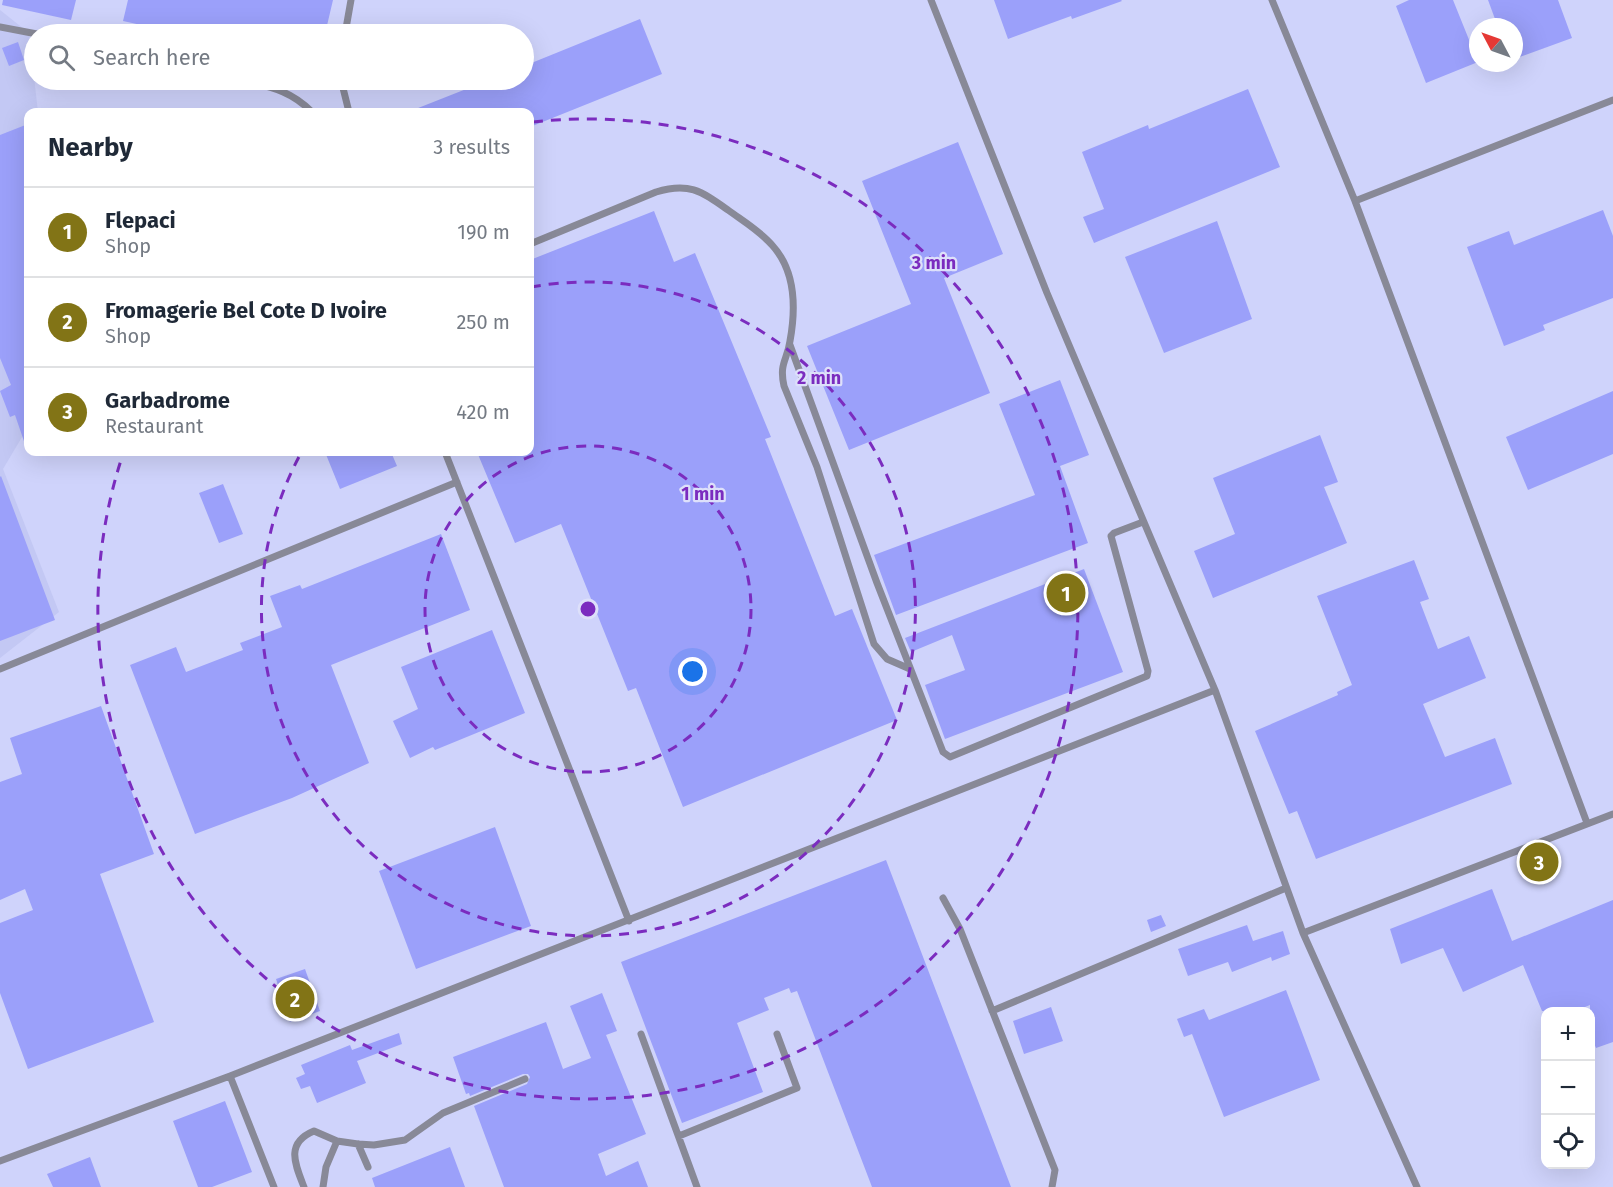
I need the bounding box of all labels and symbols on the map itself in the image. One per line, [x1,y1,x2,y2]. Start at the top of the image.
north arrow [1469,18,1523,72]
text: 3 min [911,252,956,274]
text: 2 min [797,367,841,389]
text: 1 min [681,483,725,505]
pin: 1 [1046,570,1086,616]
centre of rings [578,599,598,619]
your location [678,657,707,686]
pin: 3 [1520,840,1558,884]
pin: 2 [276,976,314,1022]

